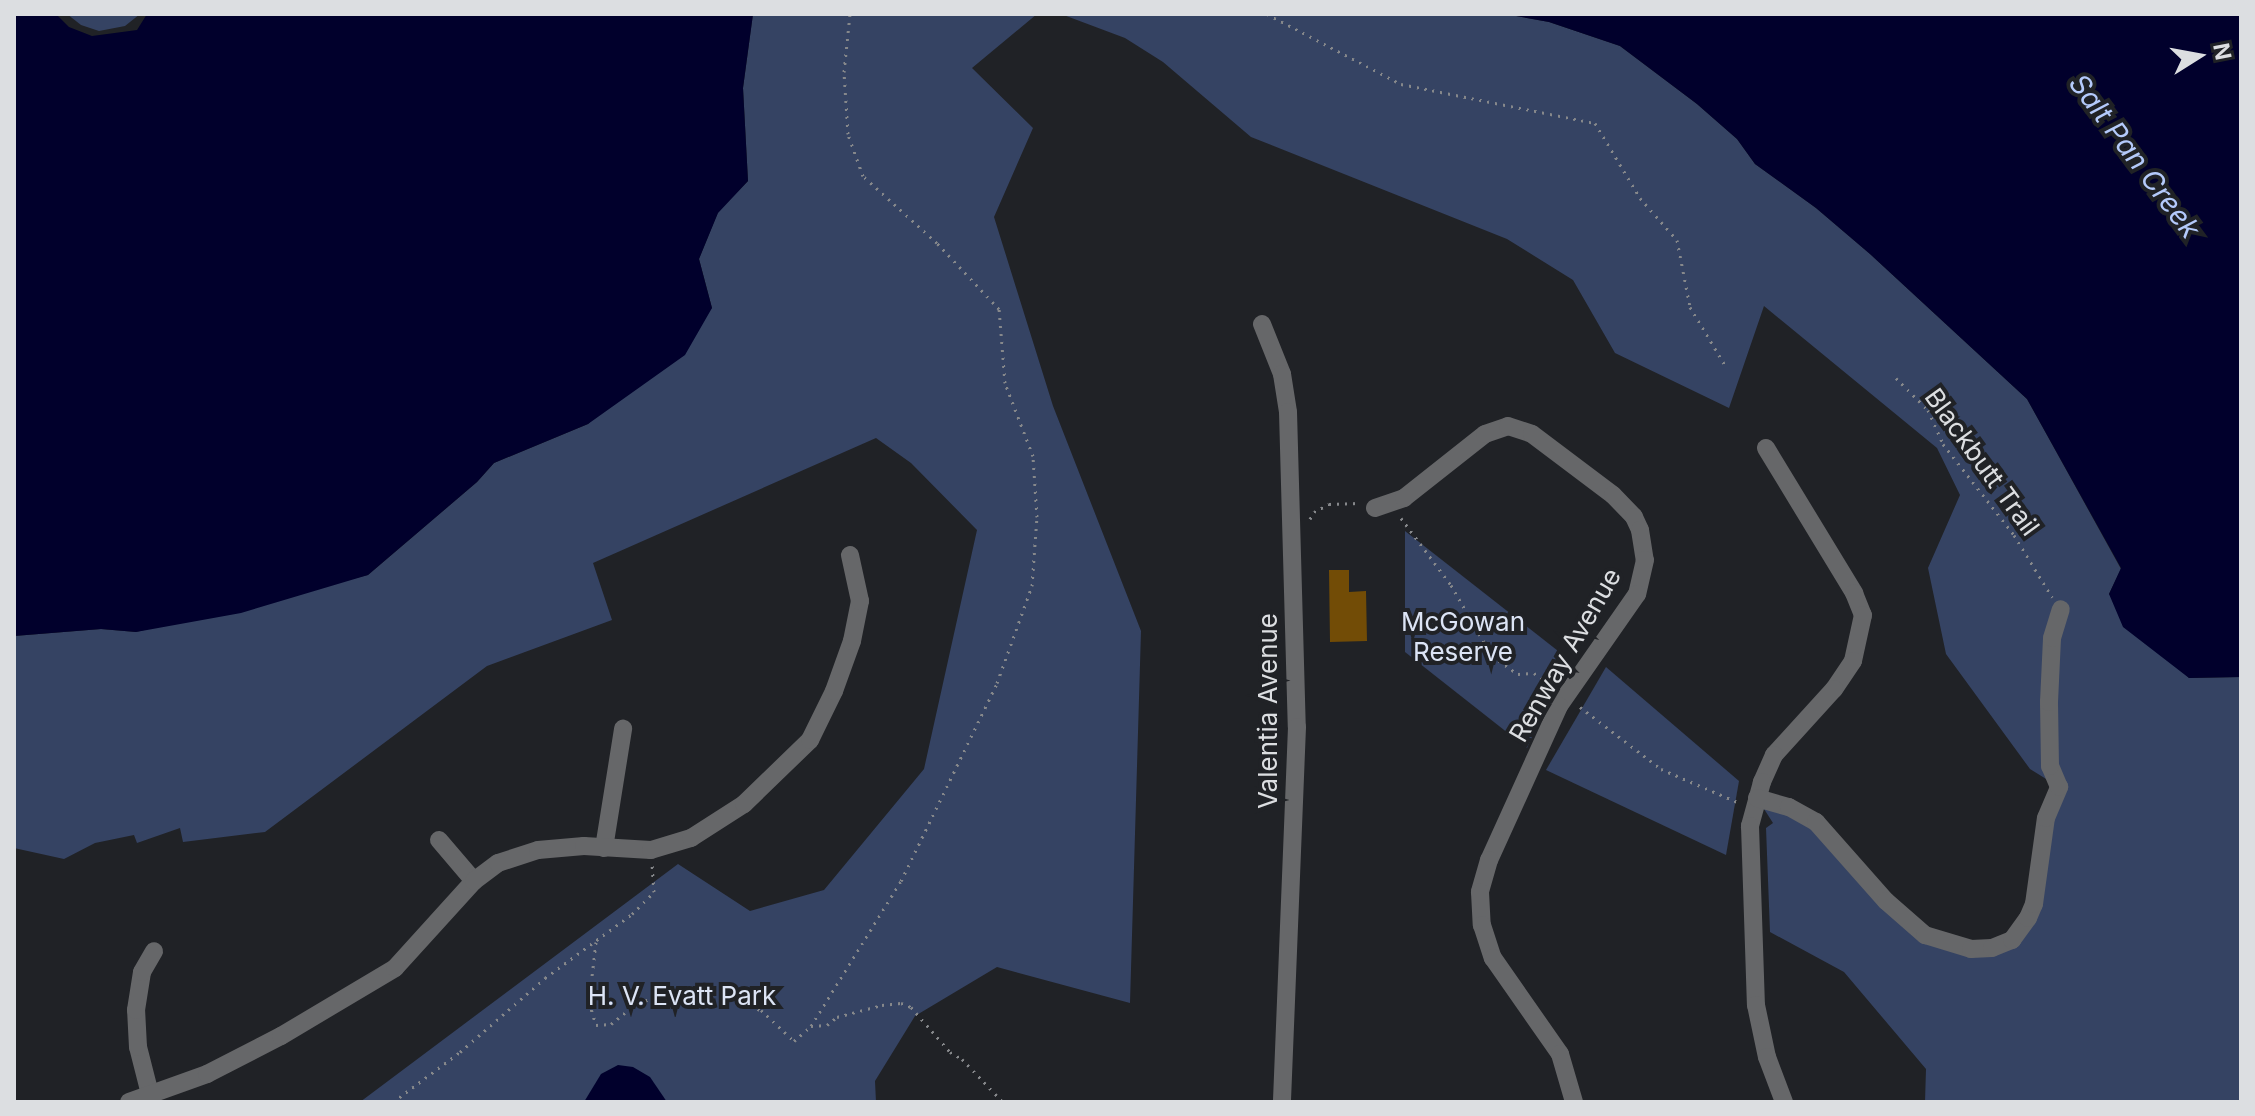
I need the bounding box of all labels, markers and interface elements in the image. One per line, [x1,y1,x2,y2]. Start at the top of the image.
north arrow [2159,16,2239,96]
text: N [2208,41,2237,62]
water label: Salt Pan Creek [2062,67,2208,245]
street label: Blackbutt Trail [1918,382,2046,542]
street label: Renway Avenue [1503,562,1627,748]
park label: McGowan Reserve [1401,606,1525,668]
street label: Valentia Avenue [1252,613,1284,809]
park label: H. V. Evatt Park [588,980,776,1012]

